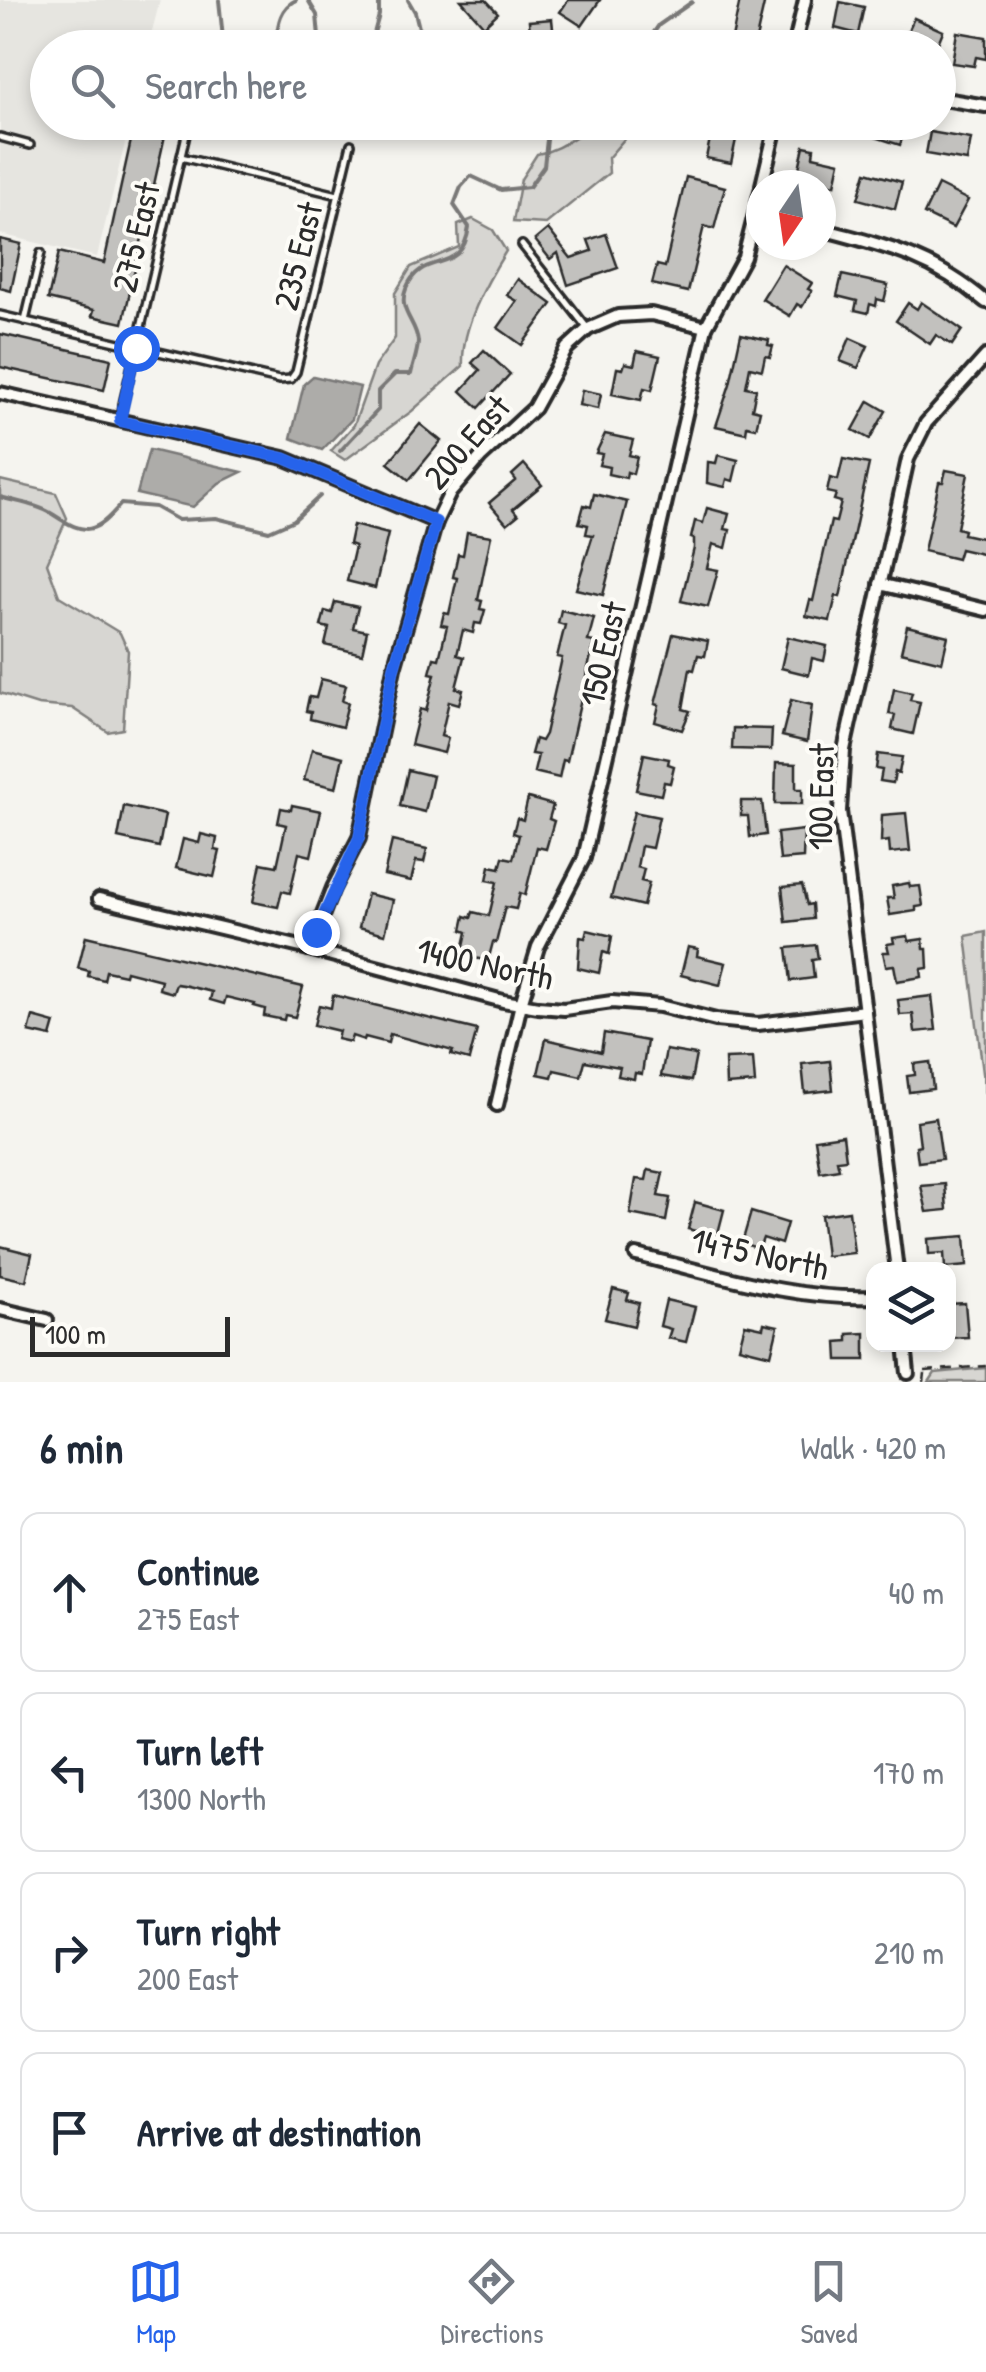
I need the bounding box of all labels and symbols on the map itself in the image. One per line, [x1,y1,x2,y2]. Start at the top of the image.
north arrow [746,170,836,260]
street label: 275 East [100,176,171,296]
street label: 235 East [261,196,334,315]
route start [114,326,160,372]
street label: 200 East [413,384,521,499]
street label: 150 East [568,596,638,711]
street label: 100 East [796,742,845,851]
route end [294,910,340,956]
street label: 1400 North [413,926,558,1001]
street label: 1475 North [687,1216,833,1291]
scale bar [30,1312,230,1356]

